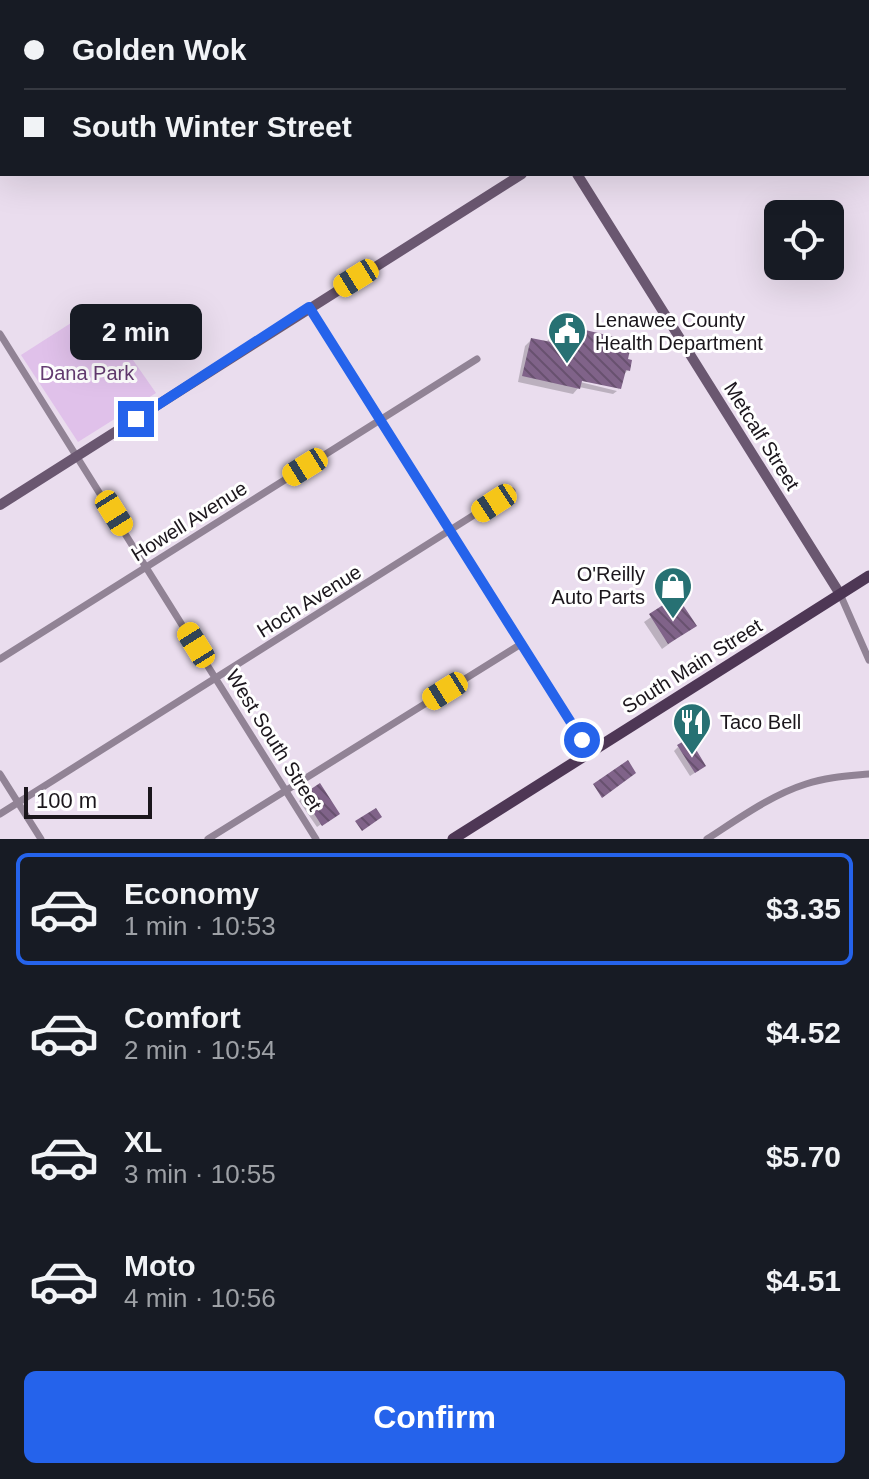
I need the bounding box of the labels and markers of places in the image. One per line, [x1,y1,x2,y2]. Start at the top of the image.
place label: Lenawee County Health Department [595,309,763,354]
public building icon: Lenawee County Health Department [546,310,588,365]
place label: O'Reilly Auto Parts [552,563,645,608]
shop icon: O'Reilly Auto Parts [652,565,694,620]
restaurant icon: Taco Bell [671,701,713,756]
place label: Taco Bell [720,711,801,733]

